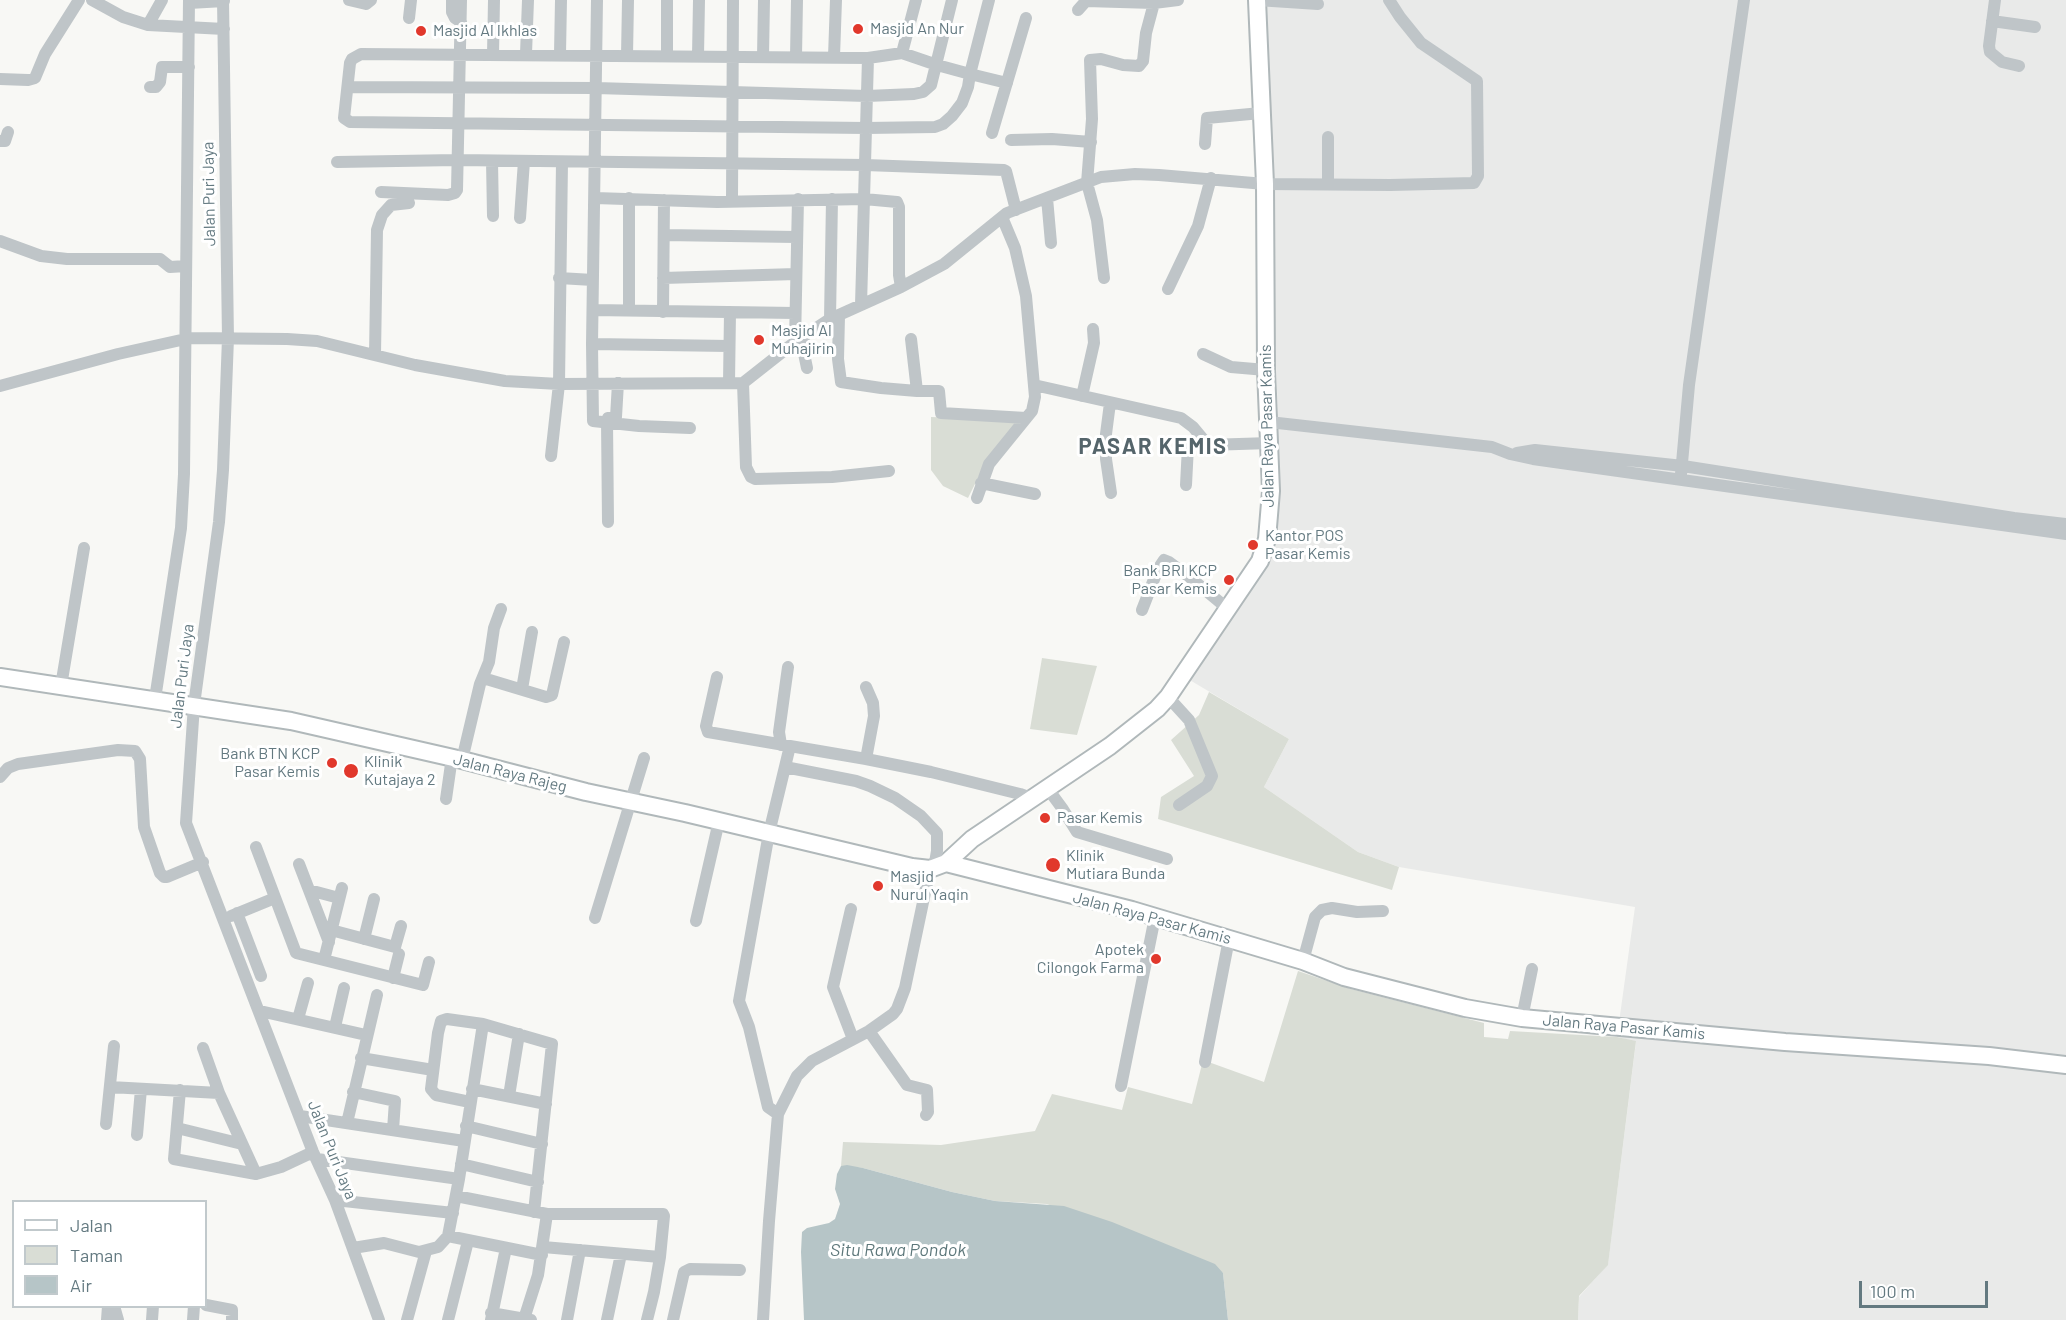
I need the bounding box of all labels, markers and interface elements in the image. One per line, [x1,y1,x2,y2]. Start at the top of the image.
place label: Masjid An Nur [870,19,964,39]
place label: Masjid Al Ikhlas [433,21,537,41]
marker: Masjid An Nur [851,22,865,36]
marker: Masjid Al Ikhlas [414,24,428,38]
street label: Jalan Puri Jaya [198,141,220,247]
place label: Masjid Al Muhajirin [771,321,834,359]
marker: Masjid Al Muhajirin [752,333,766,347]
street label: Jalan Raya Pasar Kamis [1256,344,1278,508]
district label: PASAR KEMIS [1078,434,1228,460]
place label: Kantor POS Pasar Kemis [1265,526,1351,564]
marker: Kantor POS Pasar Kemis [1246,538,1260,552]
place label: Bank BRI KCP Pasar Kemis [1123,561,1217,599]
marker: Bank BRI KCP Pasar Kemis [1222,573,1236,587]
street label: Jalan Puri Jaya [166,623,198,729]
place label: Bank BTN KCP Pasar Kemis [220,744,320,782]
street label: Jalan Raya Rajeg [451,750,569,796]
place label: Klinik Kutajaya 2 [364,752,436,790]
marker: Bank BTN KCP Pasar Kemis [325,756,339,770]
marker: Klinik Kutajaya 2 [342,762,360,780]
place label: Pasar Kemis [1057,808,1143,828]
marker: Pasar Kemis [1038,811,1052,825]
place label: Klinik Mutiara Bunda [1066,846,1165,884]
marker: Klinik Mutiara Bunda [1044,856,1062,874]
place label: Masjid Nurul Yaqin [890,867,969,905]
marker: Masjid Nurul Yaqin [871,879,885,893]
street label: Jalan Raya Pasar Kamis [1071,888,1233,948]
place label: Apotek Cilongok Farma [1037,940,1144,978]
marker: Apotek Cilongok Farma [1149,952,1163,966]
street label: Jalan Raya Pasar Kamis [1542,1010,1706,1044]
street label: Jalan Puri Jaya [303,1098,361,1202]
legend [12,1200,207,1308]
text: Jalan [70,1214,113,1236]
water label: Situ Rawa Pondok [830,1239,966,1261]
text: Taman [70,1244,123,1266]
scale bar [1862,1269,1991,1307]
text: Air [70,1274,92,1296]
text: 100 m [1870,1280,1915,1302]

